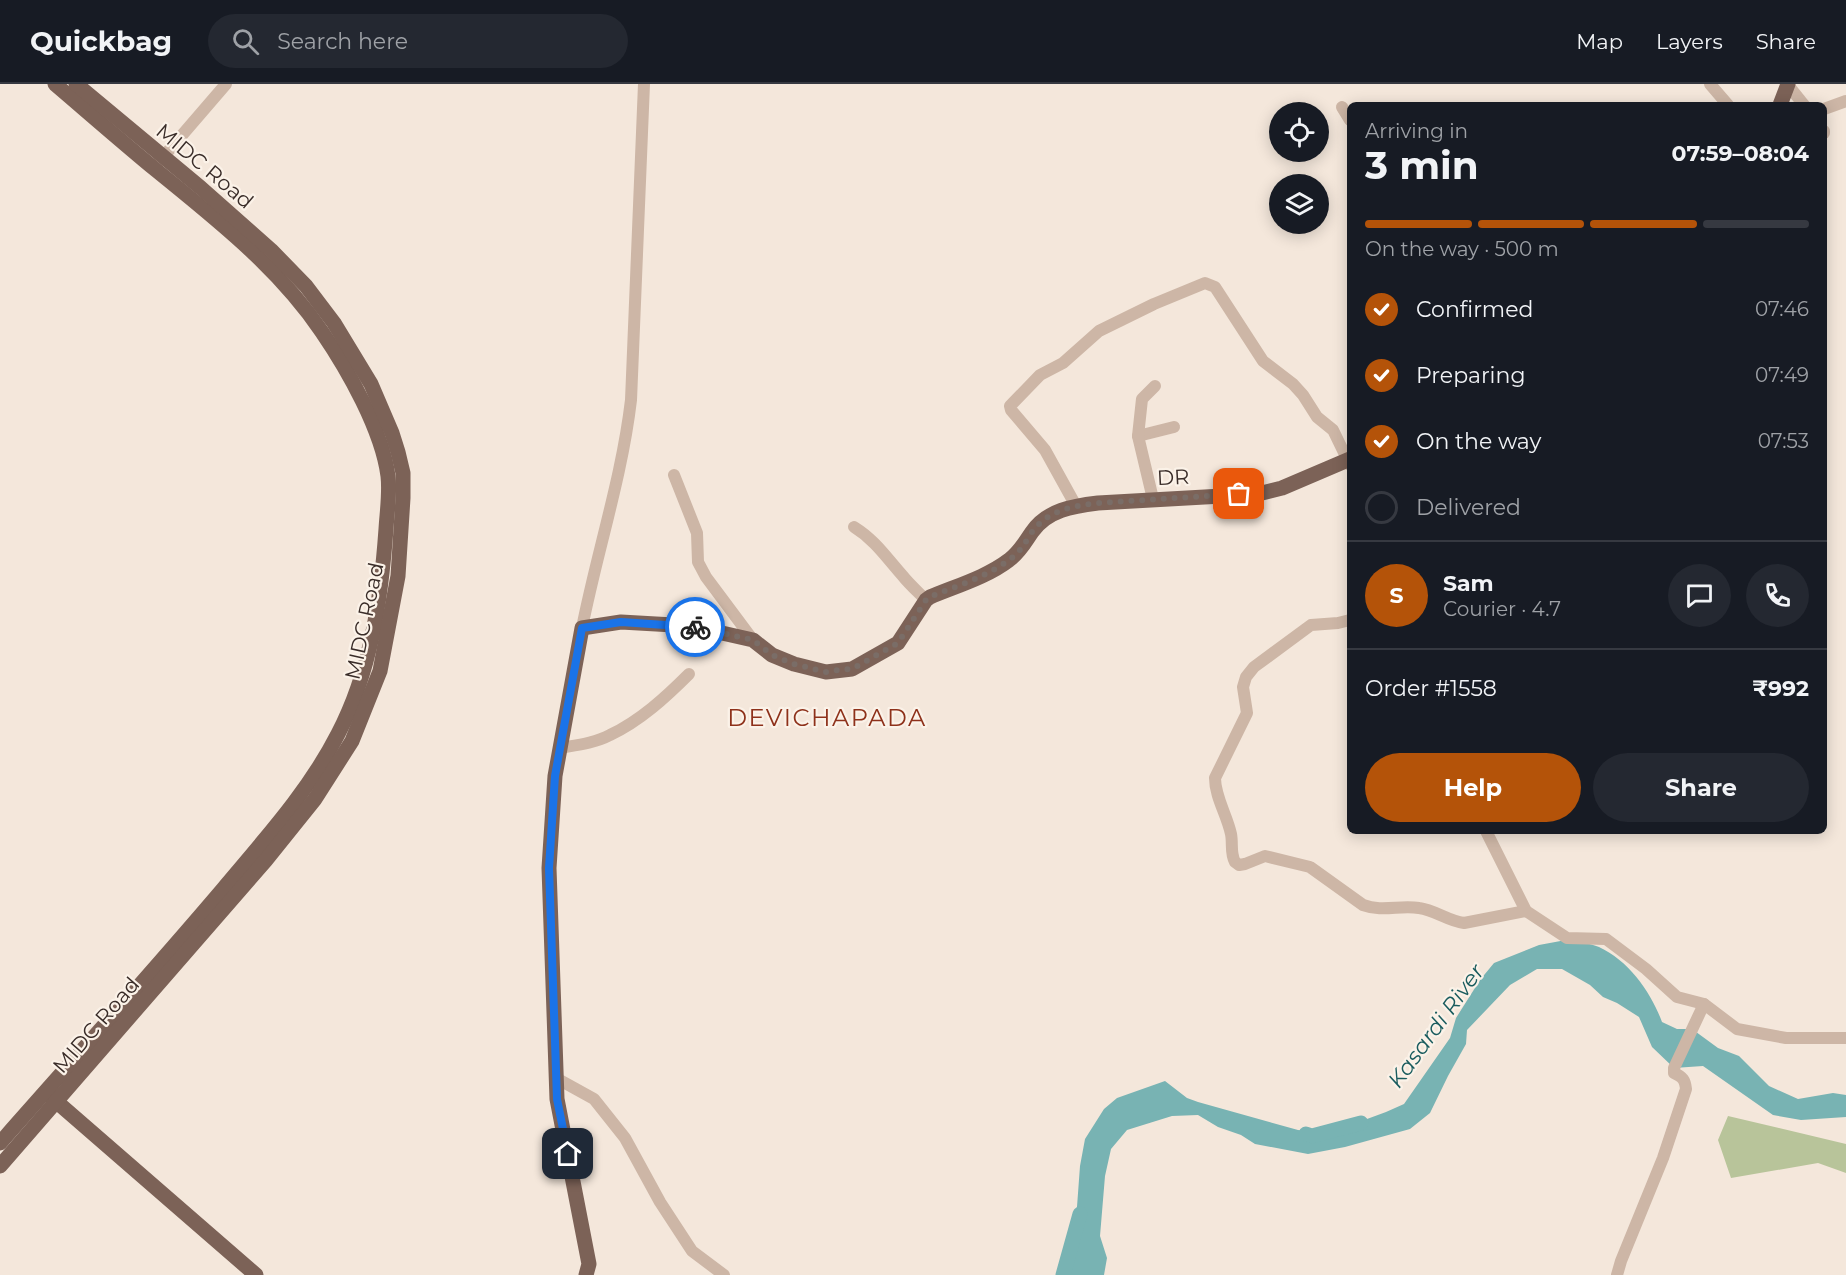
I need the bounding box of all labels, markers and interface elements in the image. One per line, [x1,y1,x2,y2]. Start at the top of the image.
search box [208,14,628,68]
text: Quickbag [30,24,172,58]
icon: search [229,25,262,58]
text: Search here [277,28,408,55]
text: Map [1576,29,1623,54]
text: Layers [1656,29,1723,54]
text: Share [1756,29,1816,54]
map controls [1269,102,1329,234]
button: locate [1269,102,1329,162]
street label: MIDC Road [151,118,259,214]
text: Arriving in [1365,119,1468,143]
text: 07:59–08:04 [1672,140,1809,167]
text: 3 min [1365,141,1479,189]
button: layers [1269,174,1329,234]
text: On the way · 500 m [1365,237,1559,261]
icon: check [1365,293,1398,326]
text: Confirmed [1416,296,1533,323]
text: 07:46 [1755,297,1809,321]
icon: check [1365,359,1398,392]
text: Preparing [1416,362,1525,389]
text: 07:49 [1755,363,1809,387]
icon: check [1365,425,1398,458]
text: On the way [1416,428,1541,455]
text: 07:53 [1758,429,1809,453]
street label: DR [1156,464,1190,490]
pin [1213,468,1264,519]
icon: bag [1222,477,1255,510]
text: Delivered [1416,494,1521,521]
street label: MIDC Road [339,560,389,682]
button: chat [1668,564,1731,627]
button: phone [1746,564,1809,627]
text: Sam [1443,570,1494,597]
text: S [1389,582,1404,609]
courier [665,597,725,657]
text: Courier · 4.7 [1443,597,1561,621]
icon: bike [679,611,712,644]
text: Order #1558 [1365,675,1497,702]
text: ₹992 [1752,675,1809,702]
district label: DEVICHAPADA [727,703,927,732]
button: Help [1365,753,1581,822]
button: Share [1593,753,1809,822]
water label: Kasardi River [1382,958,1491,1093]
street label: MIDC Road [48,972,144,1078]
pin [542,1128,593,1179]
icon: home [551,1137,584,1170]

